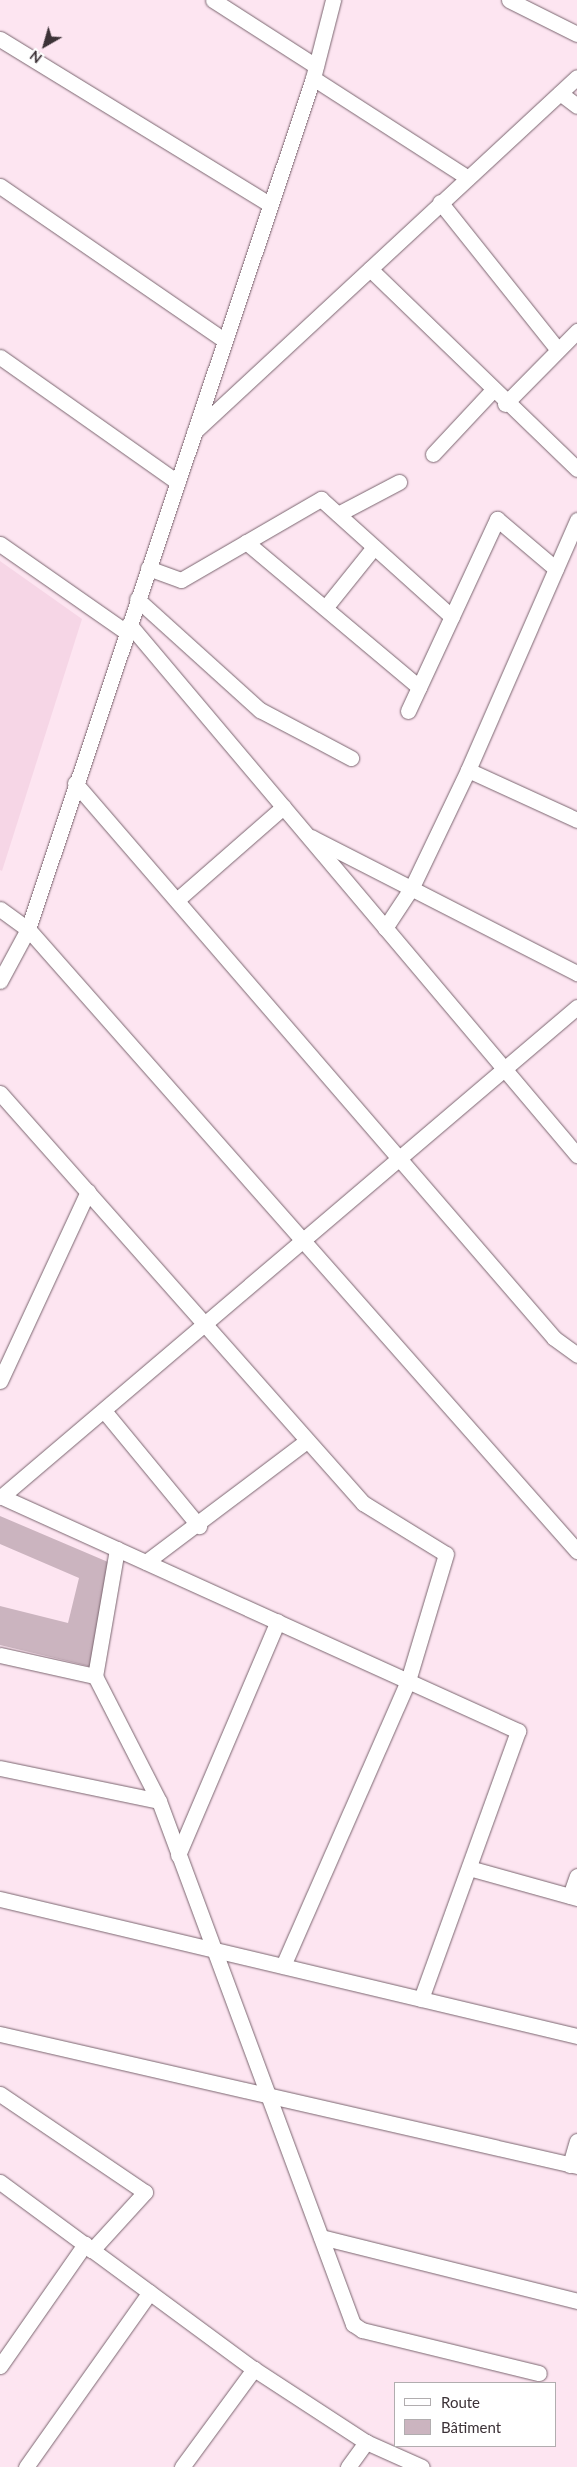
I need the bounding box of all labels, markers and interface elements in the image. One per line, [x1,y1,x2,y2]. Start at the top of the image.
north arrow [20,20,70,70]
text: N [26,47,45,67]
legend [394,2382,557,2447]
text: Route [441,2393,480,2411]
text: Bâtiment [441,2418,501,2436]

